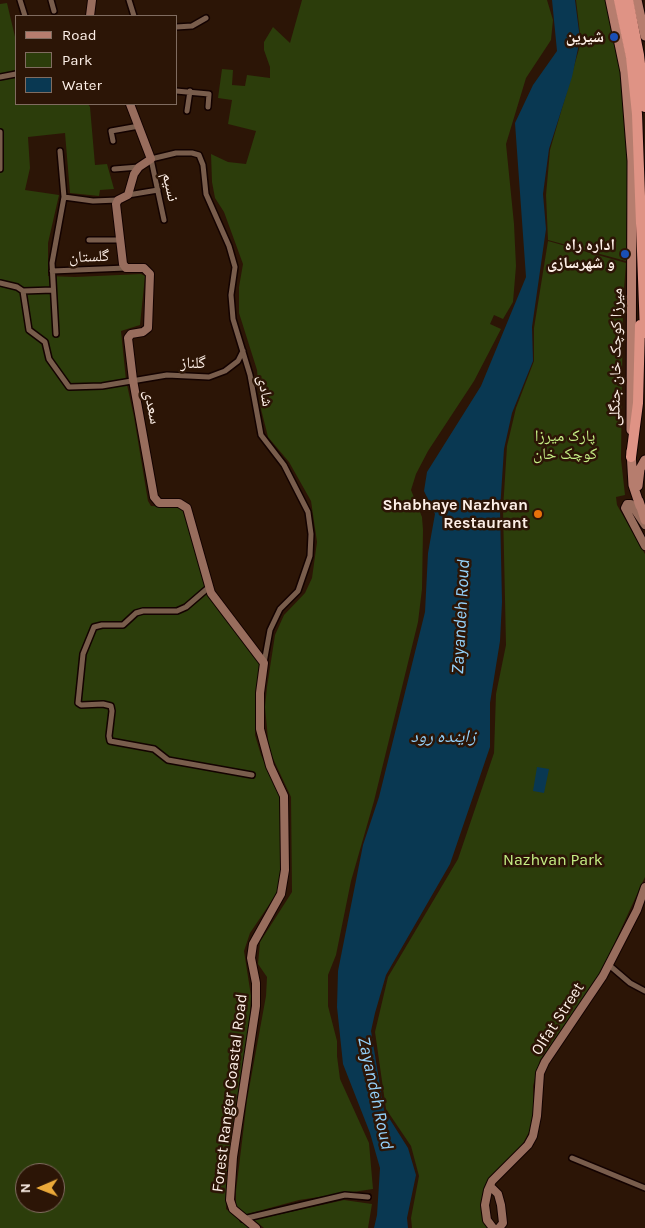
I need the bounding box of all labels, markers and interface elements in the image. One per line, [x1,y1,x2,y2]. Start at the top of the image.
legend [15,15,178,105]
text: Road [62,26,97,44]
place label: شیرین [566,27,604,47]
marker: شیرین [608,31,620,43]
text: Park [62,51,92,69]
text: Water [62,76,102,94]
street label: نسیم [158,171,182,203]
place label: اداره راه و شهرسازی [547,235,615,273]
street label: گلستان [69,247,109,267]
marker: اداره راه و شهرسازی [619,248,631,260]
street label: میرزا کوچک خان جنگلی [605,288,627,426]
street label: گلناز [180,353,206,373]
street label: شادی [253,374,277,408]
street label: سعدی [139,388,165,426]
park label: پارک میرزا کوچک خان [533,426,597,464]
place label: Shabhaye Nazhvan Restaurant [382,495,528,533]
marker: Shabhaye Nazhvan Restaurant [532,508,544,520]
water label: Zayandeh Roud [447,559,475,675]
water label: زاینده رود [410,726,476,748]
park label: Nazhvan Park [503,850,603,870]
street label: Olfat Street [527,979,589,1059]
street label: Forest Ranger Coastal Road [208,993,252,1193]
water label: Zayandeh Roud [352,1034,398,1152]
north arrow [15,1163,65,1213]
text: N [17,1183,34,1193]

